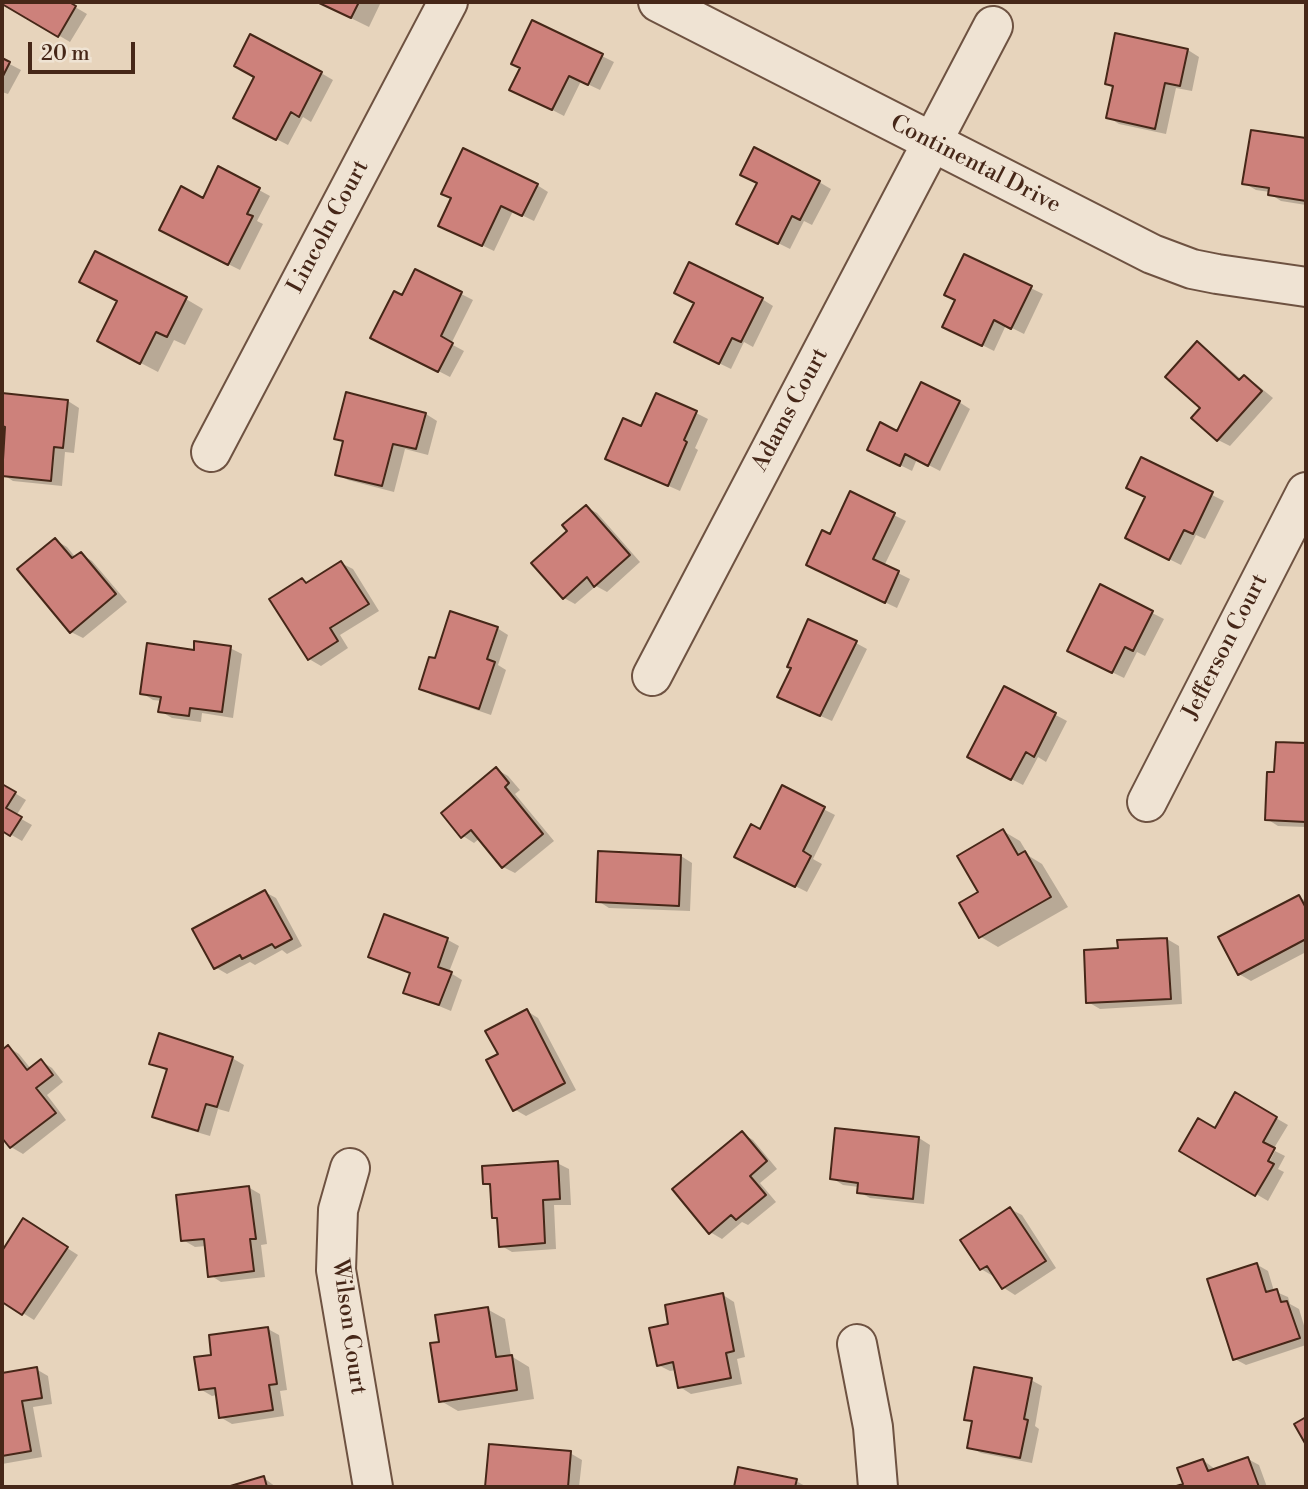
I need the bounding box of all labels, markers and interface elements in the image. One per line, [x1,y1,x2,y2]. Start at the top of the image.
scale bar [32,28,138,72]
text: 20 m [41,41,90,67]
street label: Continental Drive [885,110,1065,220]
street label: Lincoln Court [282,156,376,298]
street label: Adams Court [747,344,835,476]
street label: Jefferson Court [1178,570,1274,724]
street label: Wilson Court [325,1258,371,1396]

